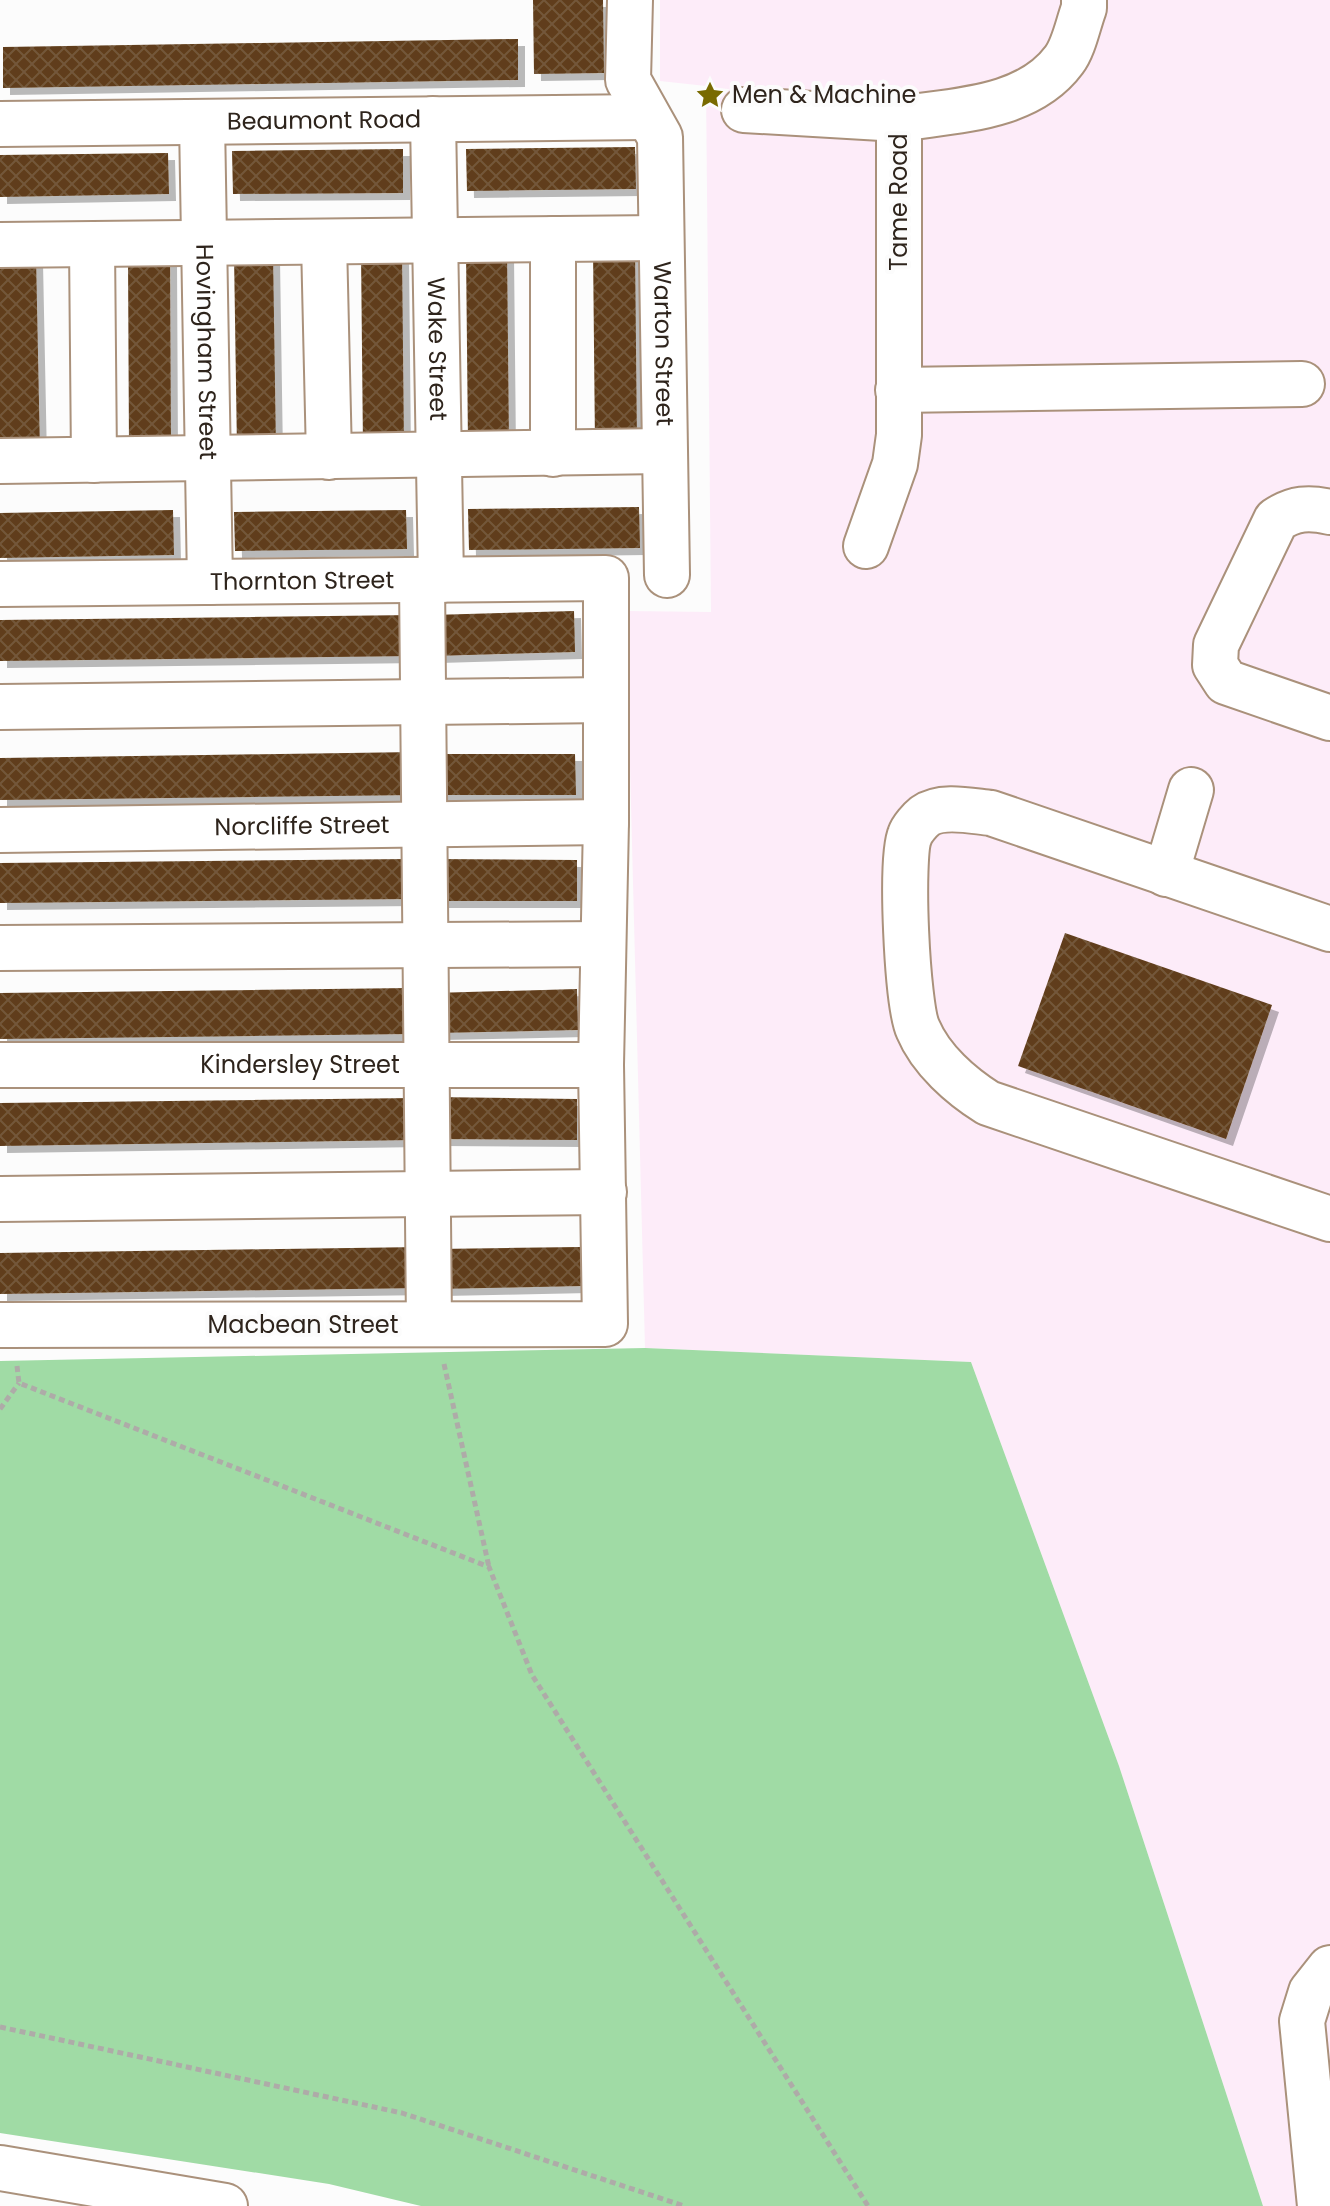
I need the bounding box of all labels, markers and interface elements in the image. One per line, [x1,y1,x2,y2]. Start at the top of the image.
place label: Men & Machine [732,78,916,111]
place icon: Men & Machine [695,80,725,110]
street label: Beaumont Road [227,102,421,138]
street label: Tame Road [882,133,915,271]
street label: Hovingham Street [188,244,225,460]
street label: Warton Street [646,261,682,426]
street label: Wake Street [420,277,455,421]
street label: Thornton Street [210,563,394,598]
street label: Norcliffe Street [214,808,390,843]
street label: Kindersley Street [200,1048,400,1081]
street label: Macbean Street [208,1308,398,1341]

